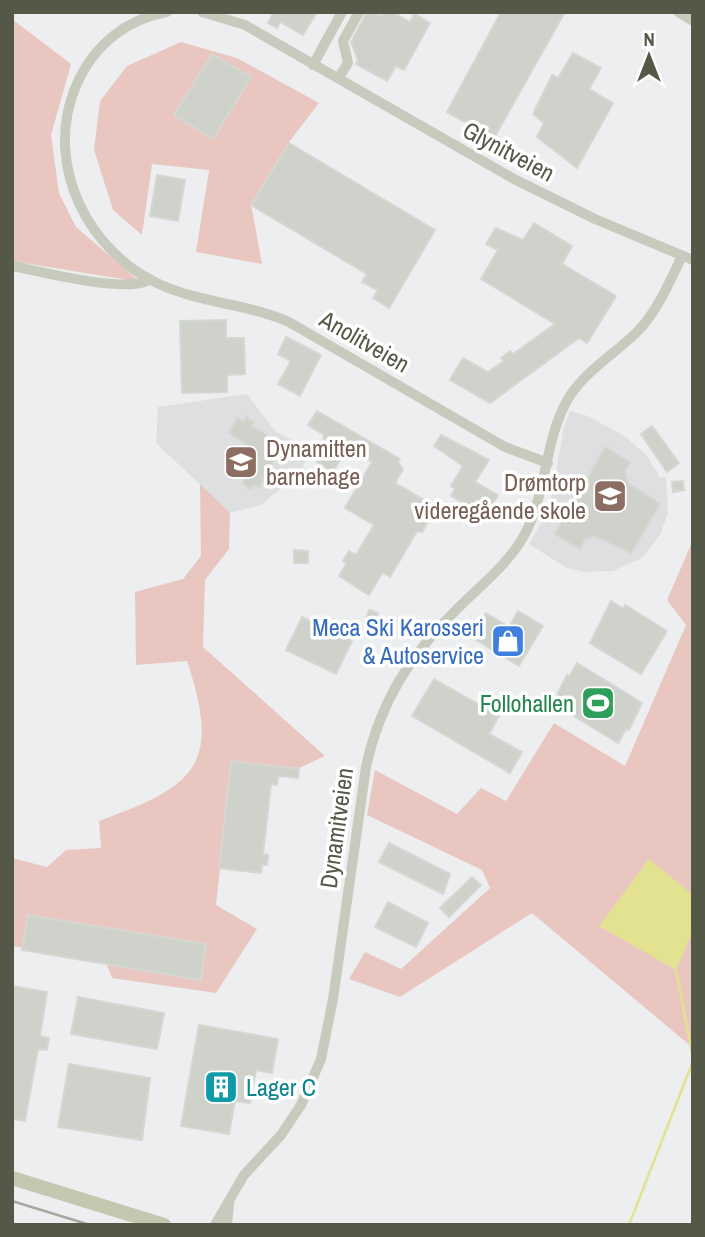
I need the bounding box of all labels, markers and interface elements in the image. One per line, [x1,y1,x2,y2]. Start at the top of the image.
north arrow [614,21,684,91]
text: N [643,26,655,52]
street label: Glynitveien [458,114,560,188]
street label: Anolitveien [313,302,416,379]
place label: Dynamitten barnehage [266,432,367,492]
school or university icon: Dynamitten barnehage [222,443,260,481]
place label: Drømtorp videregående skole [414,466,586,526]
school or university icon: Drømtorp videregående skole [591,477,629,515]
place label: Meca Ski Karosseri & Autoservice [312,611,484,671]
shop icon: Meca Ski Karosseri & Autoservice [489,622,527,660]
sports icon: Follohallen [579,684,617,722]
place label: Follohallen [480,687,574,719]
street label: Dynamitveien [312,766,360,890]
building icon: Lager C [202,1068,240,1106]
place label: Lager C [246,1071,316,1103]

